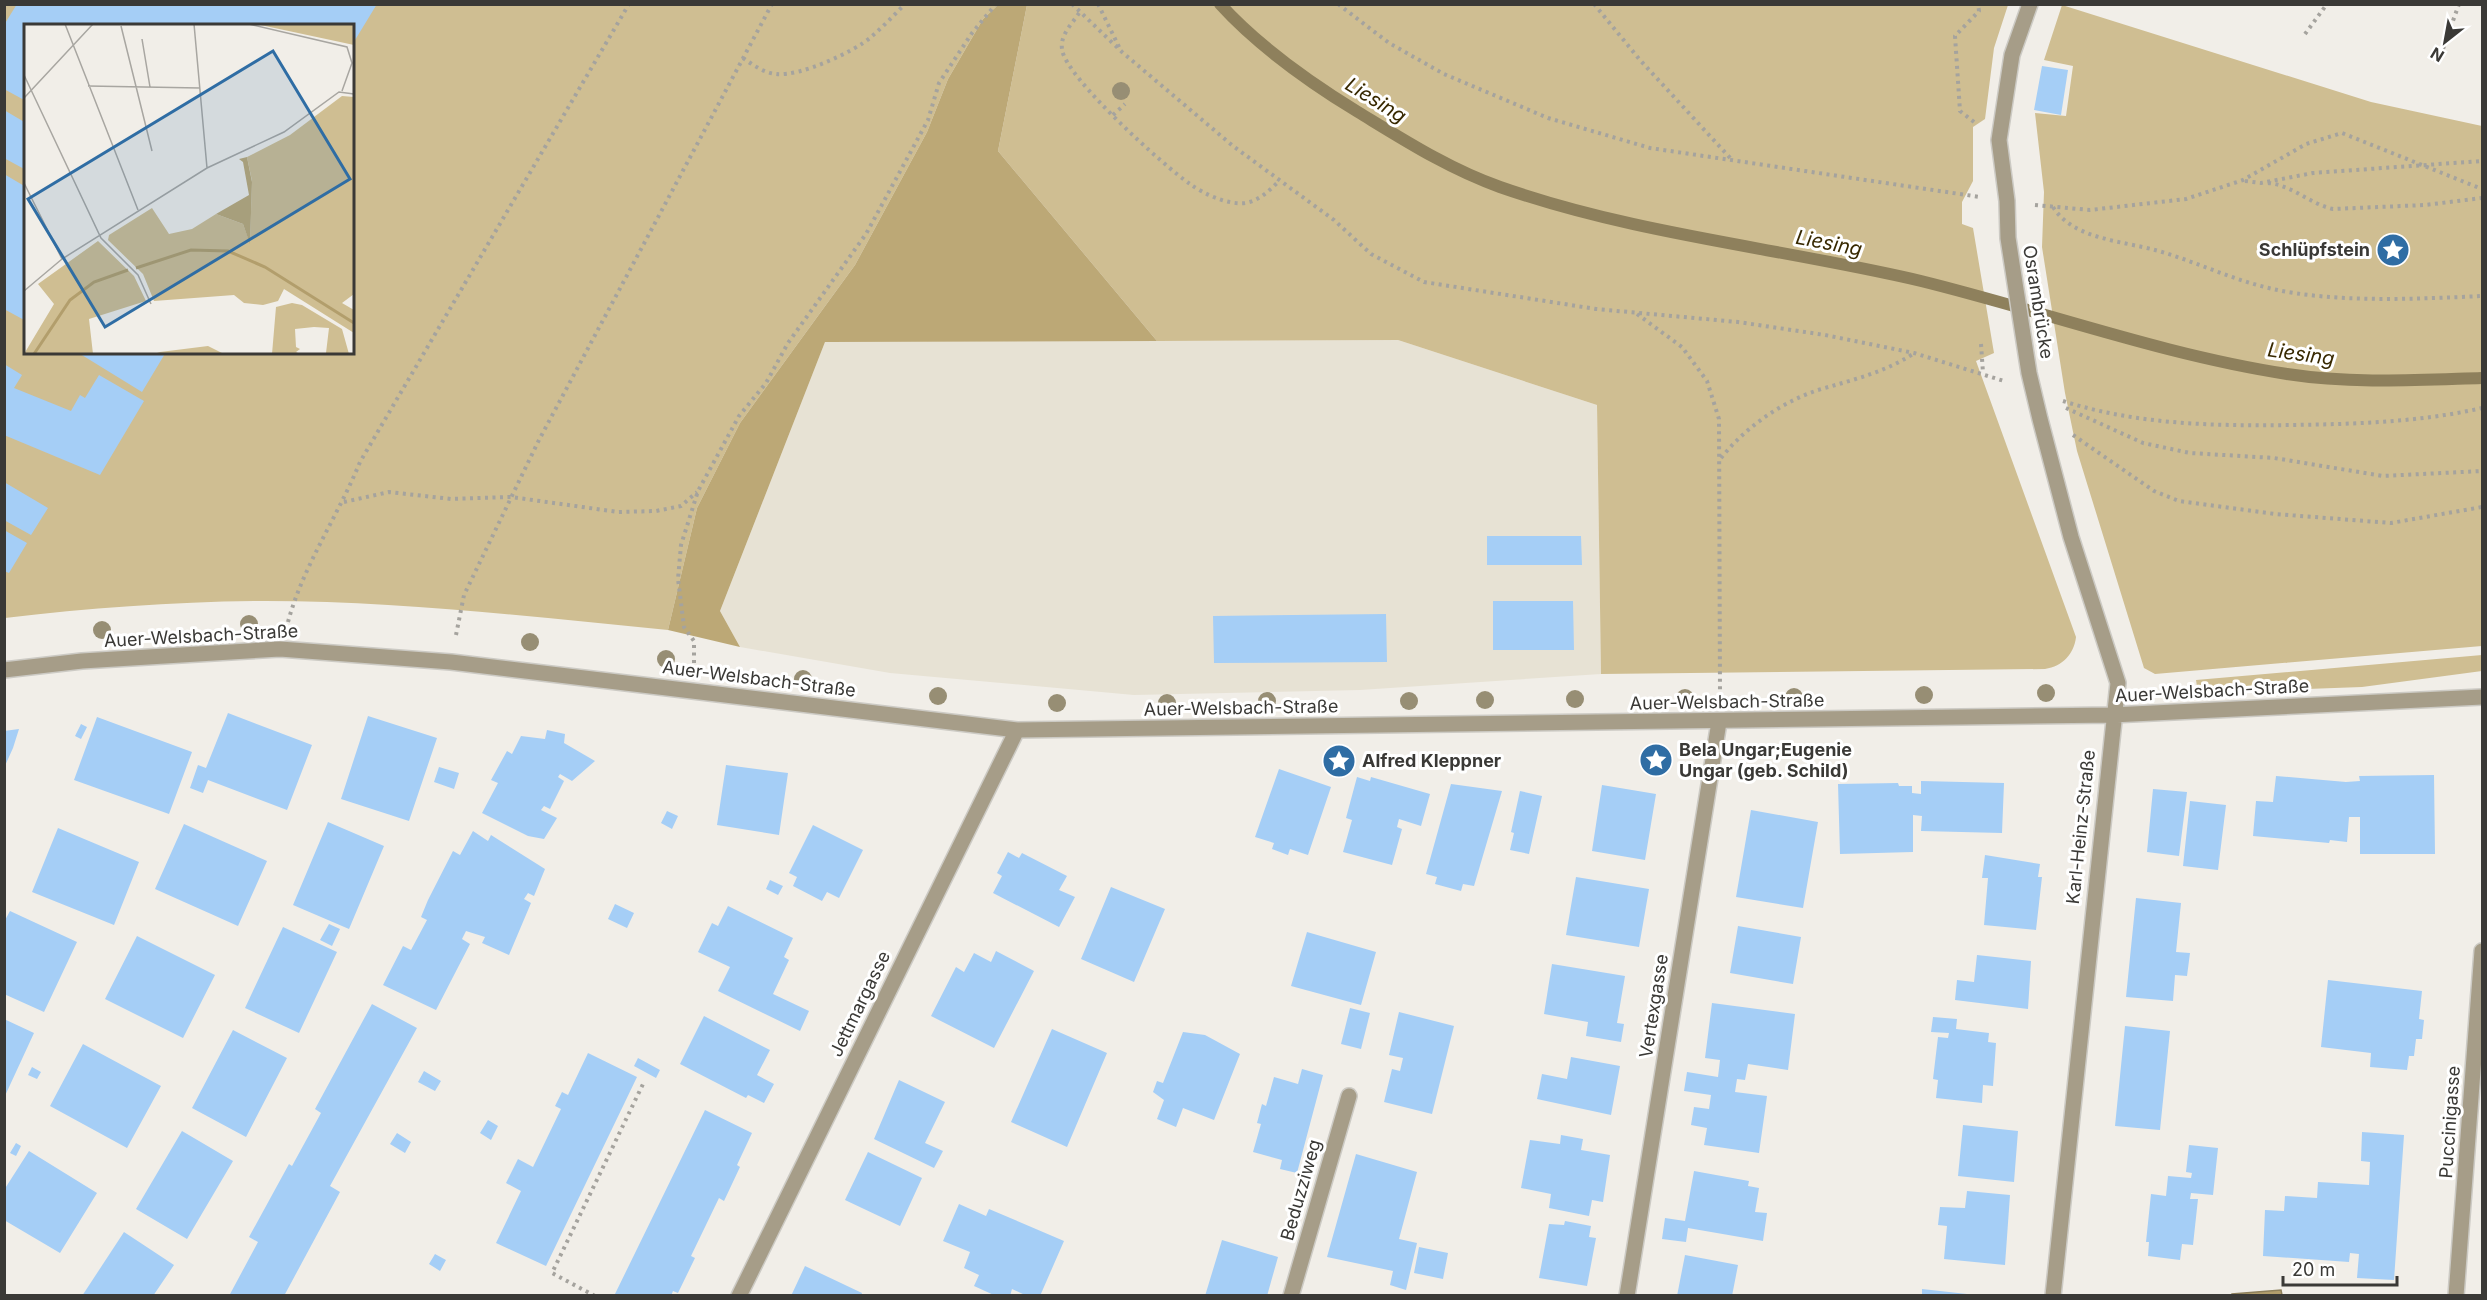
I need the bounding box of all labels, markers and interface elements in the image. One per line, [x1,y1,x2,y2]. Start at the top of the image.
north arrow [2415,12,2475,72]
inset map [24,24,354,354]
text: N [2427,43,2448,67]
water label: Liesing [1341,72,1411,128]
water label: Liesing [1794,225,1864,261]
place icon: Schlüpfstein [2375,232,2411,268]
place label: Schlüpfstein [2259,239,2370,260]
street label: Osrambrücke [2019,244,2058,360]
water label: Liesing [2266,337,2336,371]
street label: Auer-Welsbach-Straße [103,620,299,651]
street label: Auer-Welsbach-Straße [661,656,857,701]
street label: Auer-Welsbach-Straße [2114,675,2310,706]
street label: Auer-Welsbach-Straße [1630,689,1824,714]
street label: Auer-Welsbach-Straße [1144,695,1338,720]
place label: Bela Ungar;Eugenie Ungar (geb. Schild) [1679,739,1852,781]
place icon: Bela Ungar;Eugenie Ungar (geb. Schild) [1638,742,1674,778]
place icon: Alfred Kleppner [1321,743,1357,779]
street label: Karl-Heinz-Straße [2062,749,2099,905]
place label: Alfred Kleppner [1362,750,1501,771]
street label: Jettmargasse [825,947,894,1060]
street label: Vertexgasse [1635,952,1672,1059]
street label: Puccinigasse [2435,1065,2464,1179]
street label: Beduzziweg [1276,1137,1325,1243]
scale bar [2283,1249,2397,1287]
text: 20 m [2292,1259,2335,1280]

